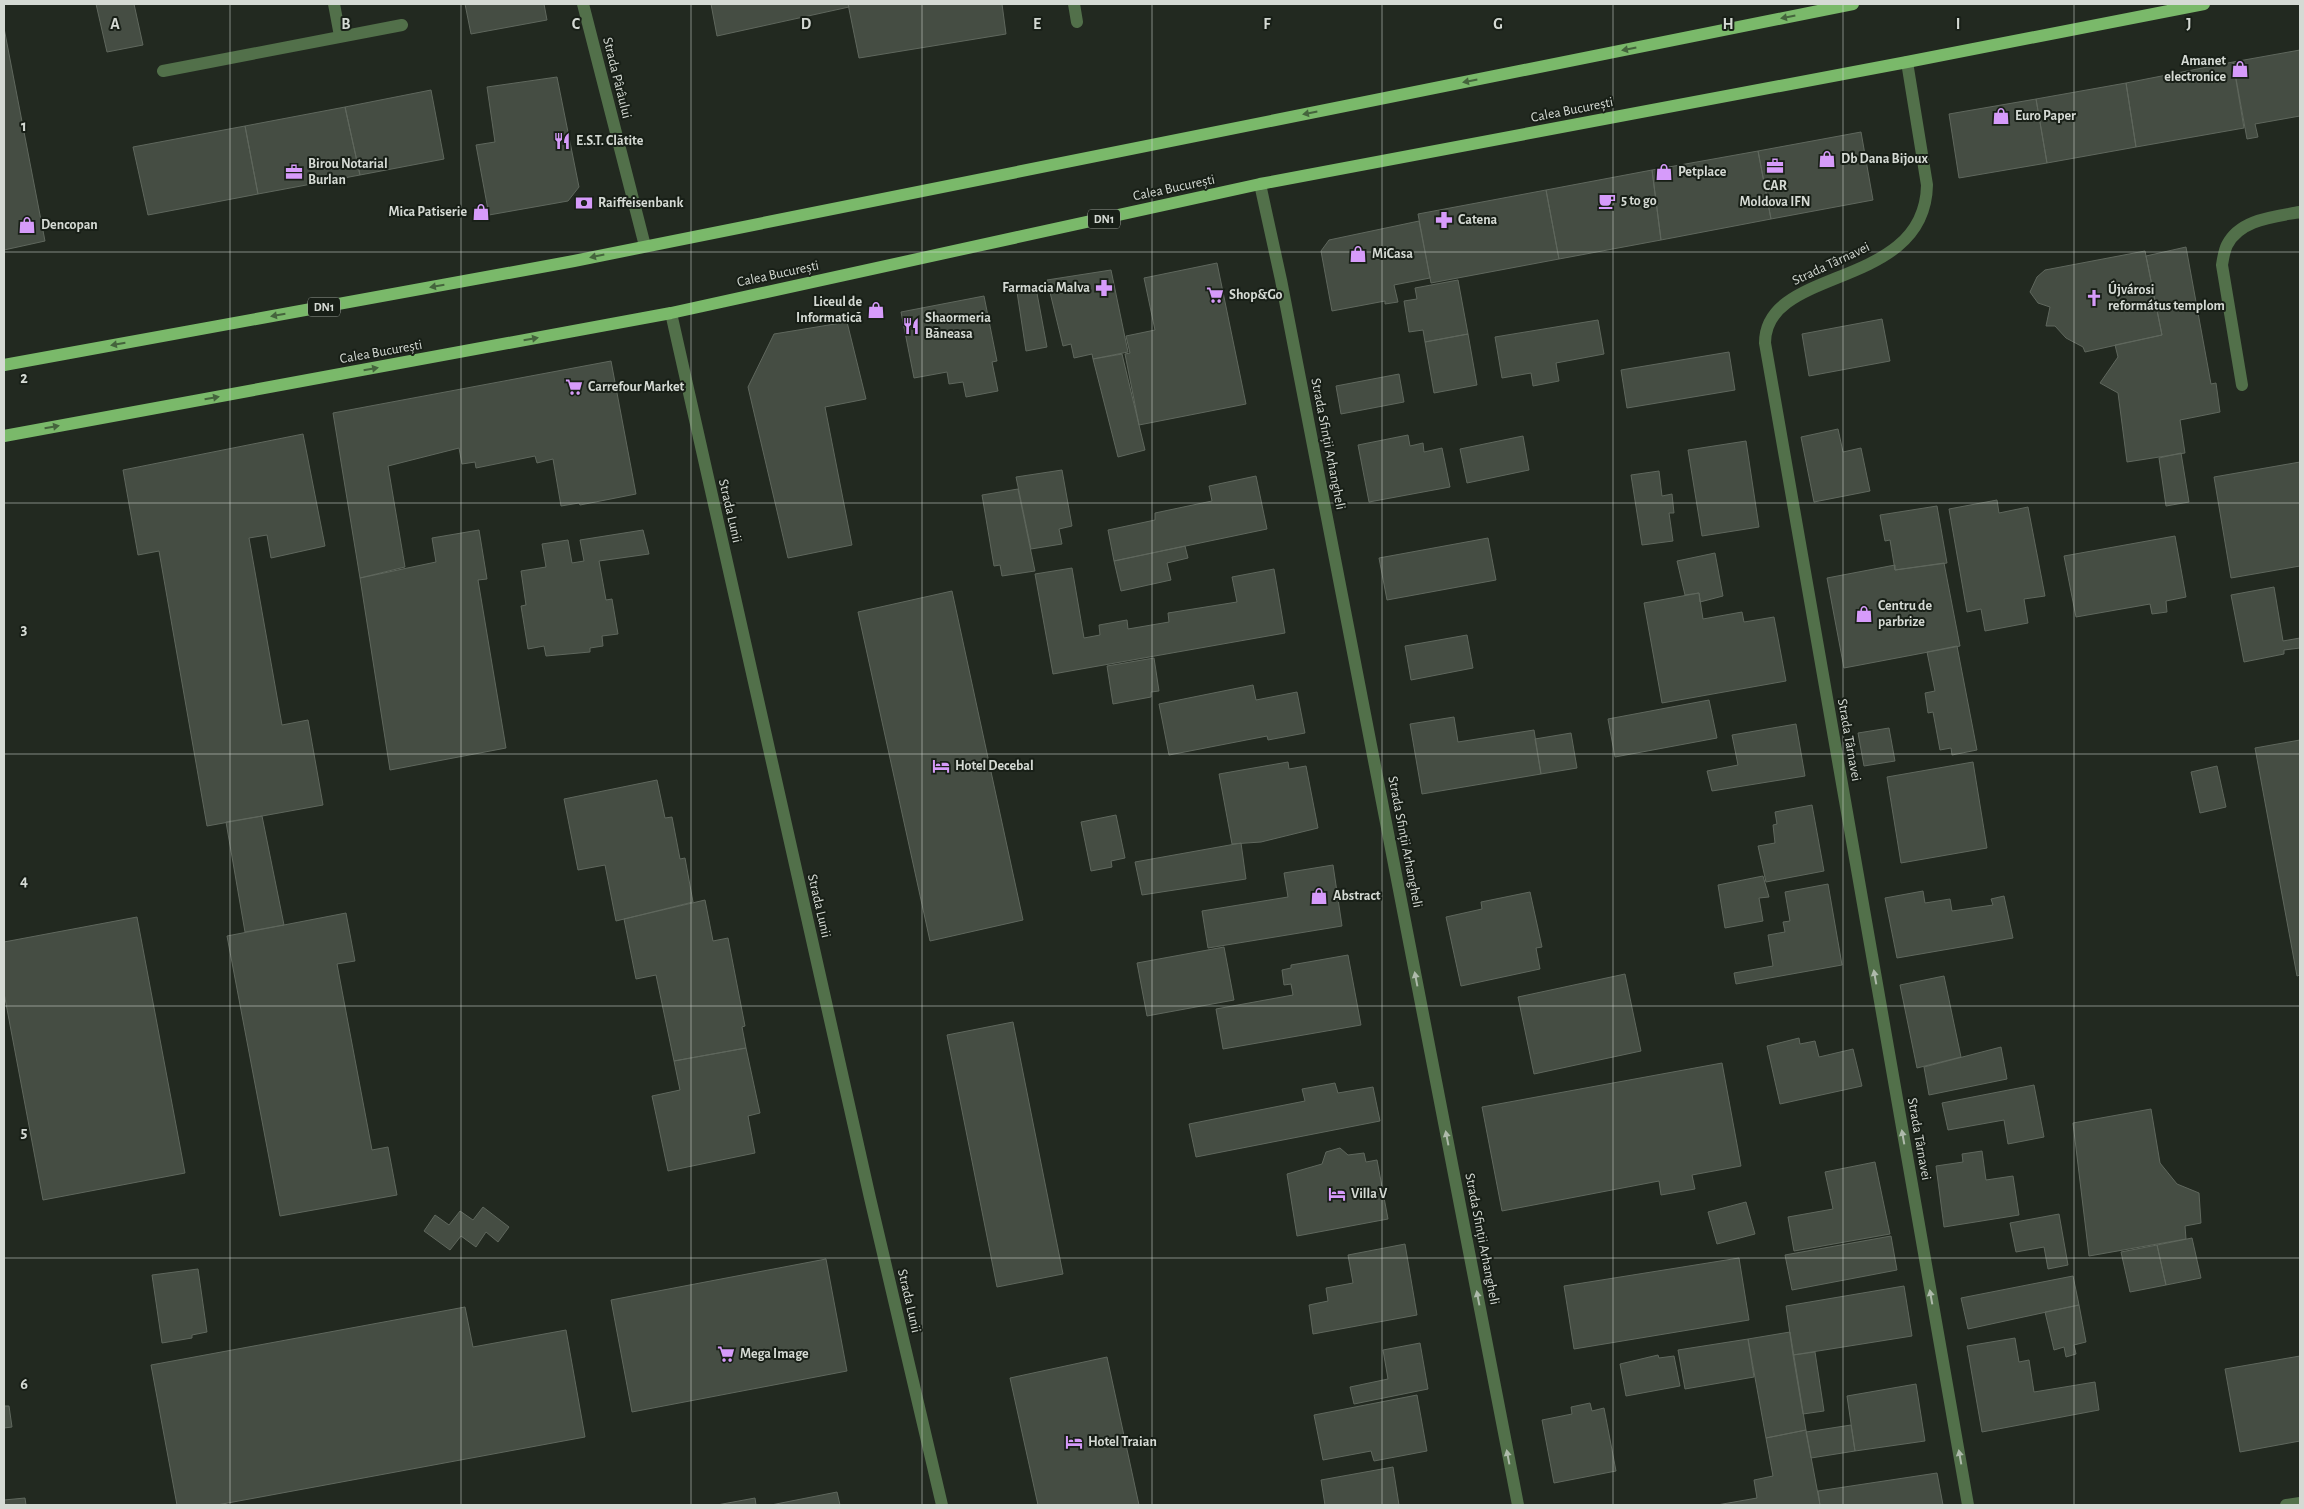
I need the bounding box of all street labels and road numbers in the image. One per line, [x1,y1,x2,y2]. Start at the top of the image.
street label: Strada Pârâului [600,36,634,120]
street label: Calea București [1530,95,1614,126]
street label: Calea București [1132,172,1216,205]
road number: DN1 [1088,210,1120,228]
street label: Strada Târnavei [1790,240,1872,288]
street label: Calea București [736,258,820,291]
road number: DN1 [308,298,340,316]
street label: Calea București [339,338,423,367]
street label: Strada Sfinții Arhangheli [1307,377,1348,511]
street label: Strada Lunii [716,478,744,544]
street label: Strada Târnavei [1835,698,1863,782]
street label: Strada Sfinții Arhangheli [1384,775,1425,909]
street label: Strada Lunii [805,873,833,939]
street label: Strada Târnavei [1905,1097,1933,1181]
street label: Strada Sfinții Arhangheli [1461,1172,1502,1306]
street label: Strada Lunii [895,1268,923,1334]

